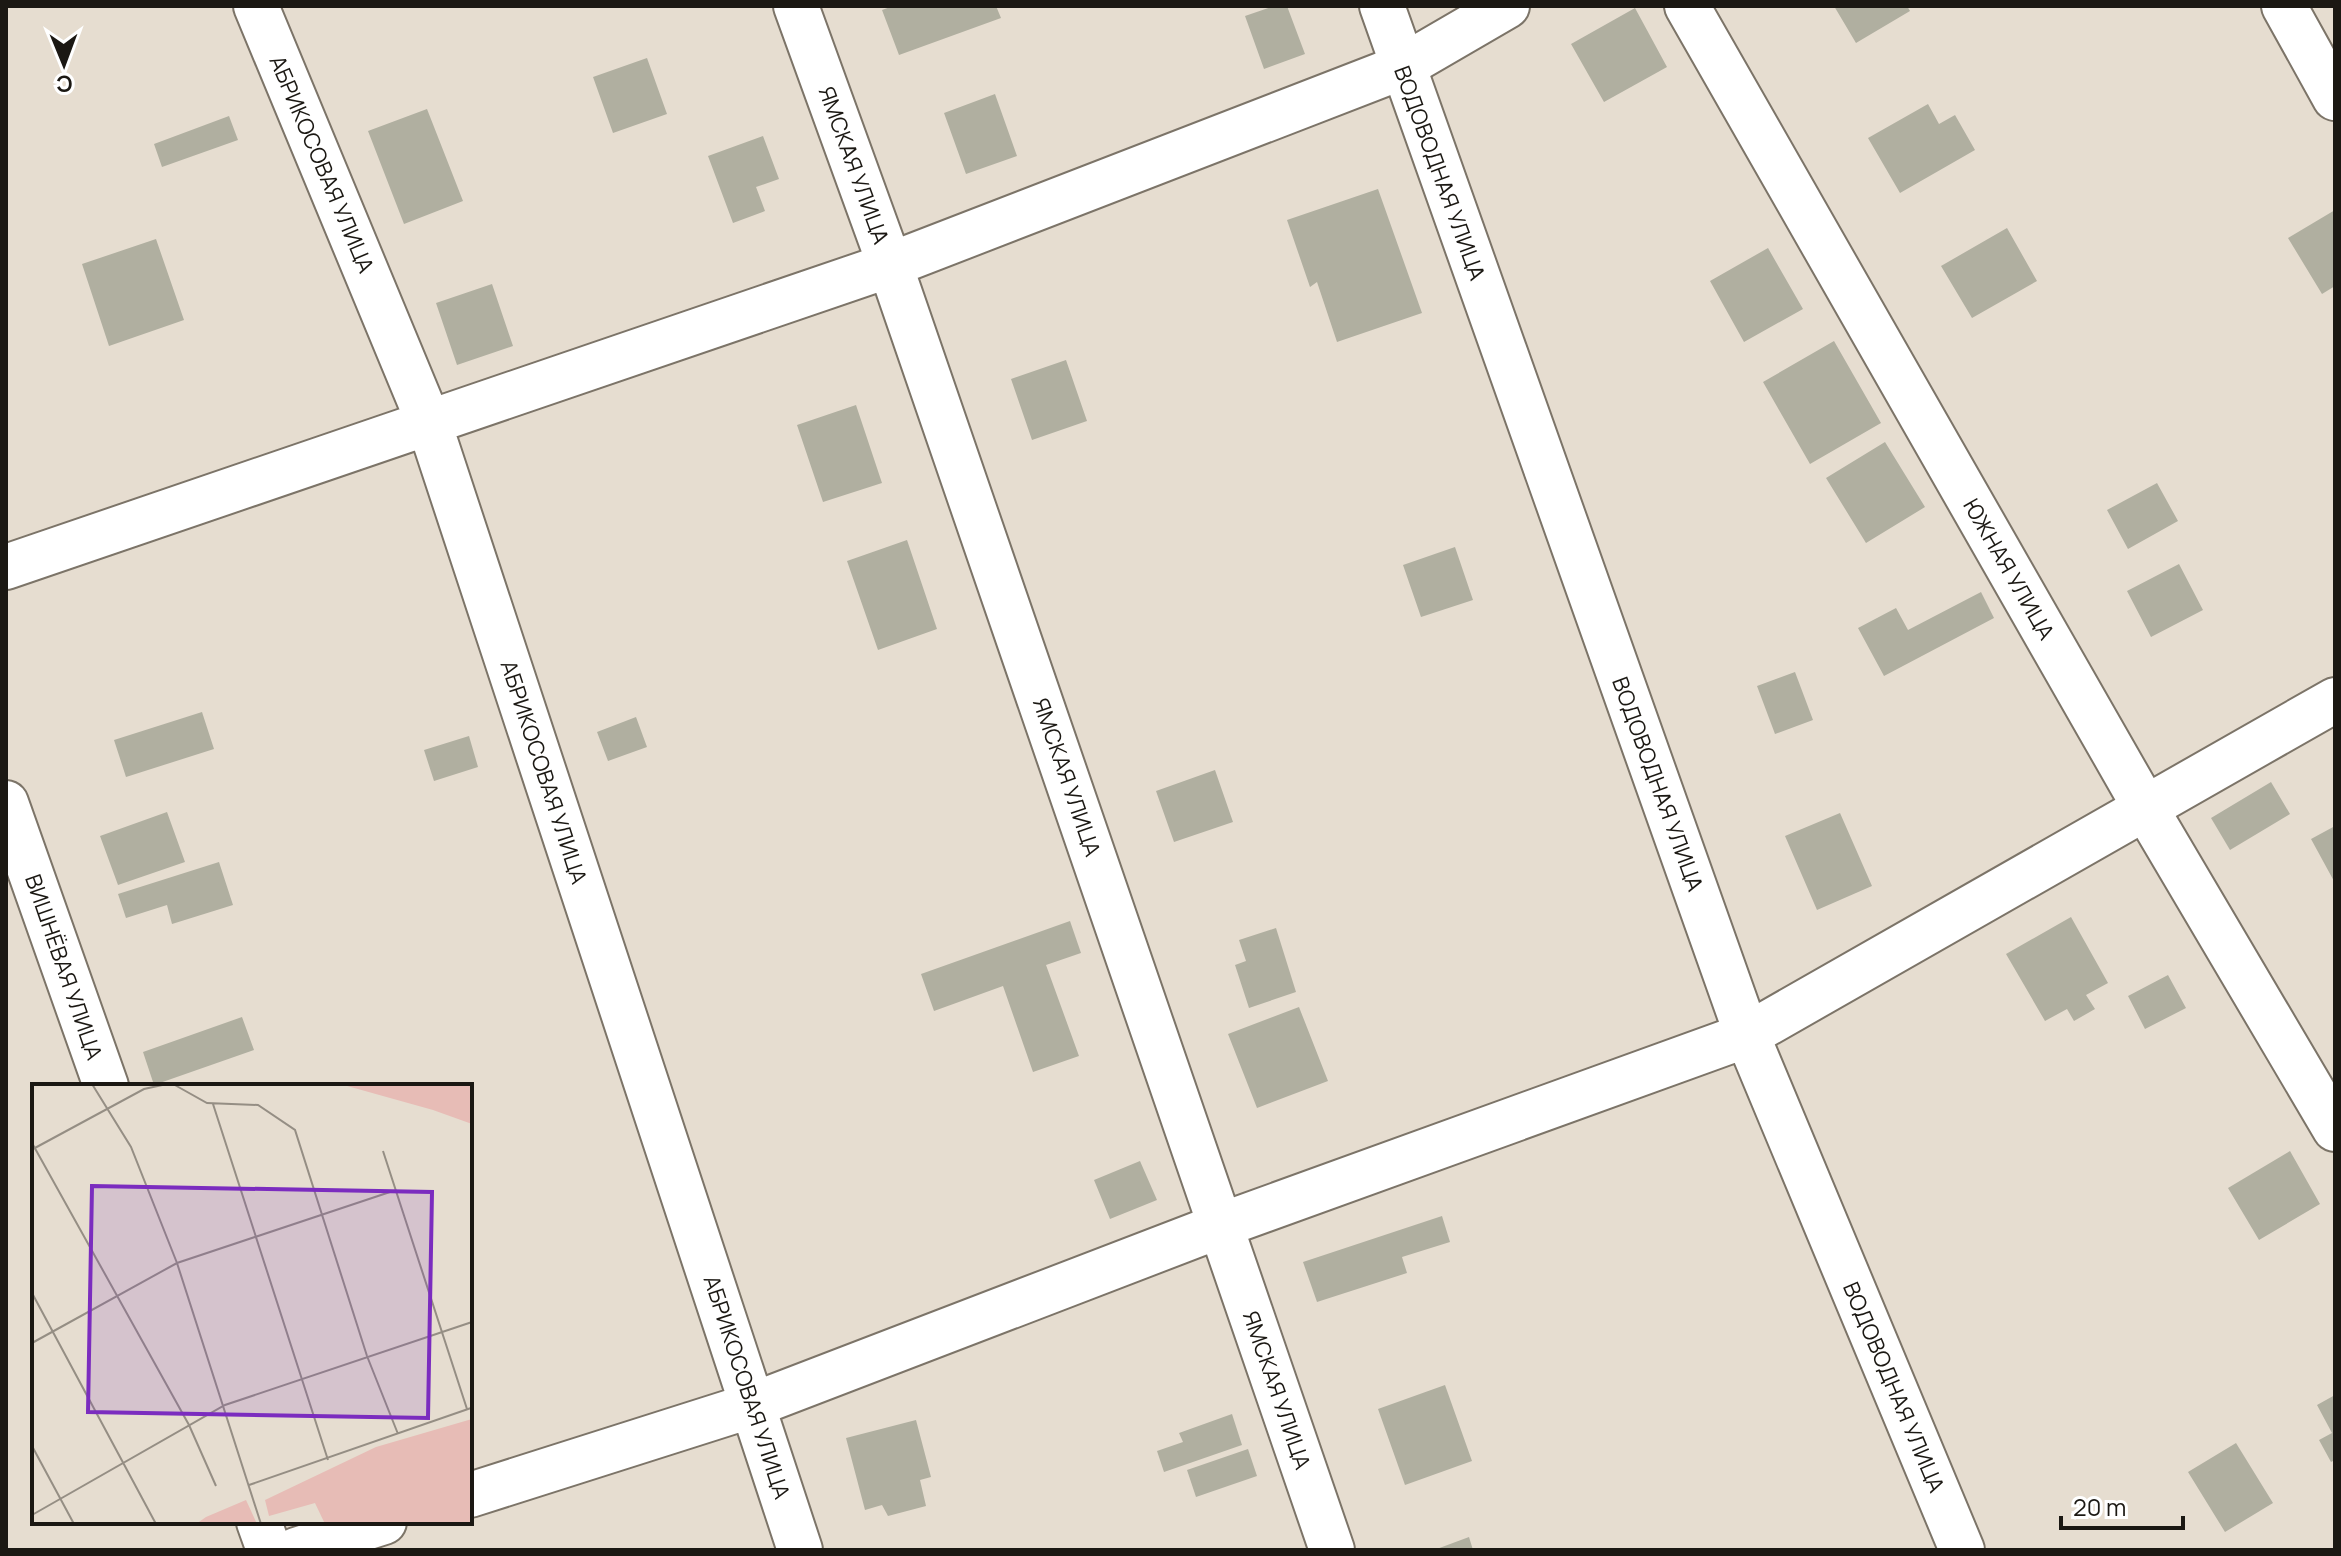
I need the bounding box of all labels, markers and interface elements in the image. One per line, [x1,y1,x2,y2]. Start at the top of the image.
north arrow [24,24,104,104]
street label: АБРИКОСОВАЯ УЛИЦА [263,51,381,277]
street label: ВОДОВОДНАЯ УЛИЦА [1387,62,1493,284]
text: С [56,69,73,99]
street label: ЯМСКАЯ УЛИЦА [812,82,896,248]
street label: ЮЖНАЯ УЛИЦА [1956,493,2062,645]
street label: АБРИКОСОВАЯ УЛИЦА [494,656,594,888]
street label: ВОДОВОДНАЯ УЛИЦА [1605,673,1711,895]
street label: ЯМСКАЯ УЛИЦА [1026,694,1108,860]
street label: ВИШНЁВАЯ УЛИЦА [18,870,110,1064]
inset map [32,1084,472,1524]
street label: АБРИКОСОВАЯ УЛИЦА [697,1271,797,1503]
street label: ВОДОВОДНАЯ УЛИЦА [1836,1277,1952,1497]
street label: ЯМСКАЯ УЛИЦА [1236,1307,1318,1473]
scale bar [2061,1480,2183,1530]
text: 20 m [2073,1490,2126,1523]

